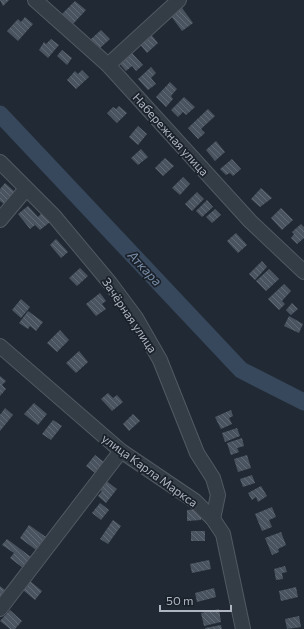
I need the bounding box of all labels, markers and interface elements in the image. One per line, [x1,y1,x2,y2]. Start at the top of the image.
street label: Набережная улица [130,90,212,178]
water label: Аткара [124,246,165,289]
street label: Зачёрная улица [100,275,160,355]
street label: улица Карла Маркса [99,431,201,509]
scale bar [160,587,231,613]
text: 50 m [166,593,194,607]

